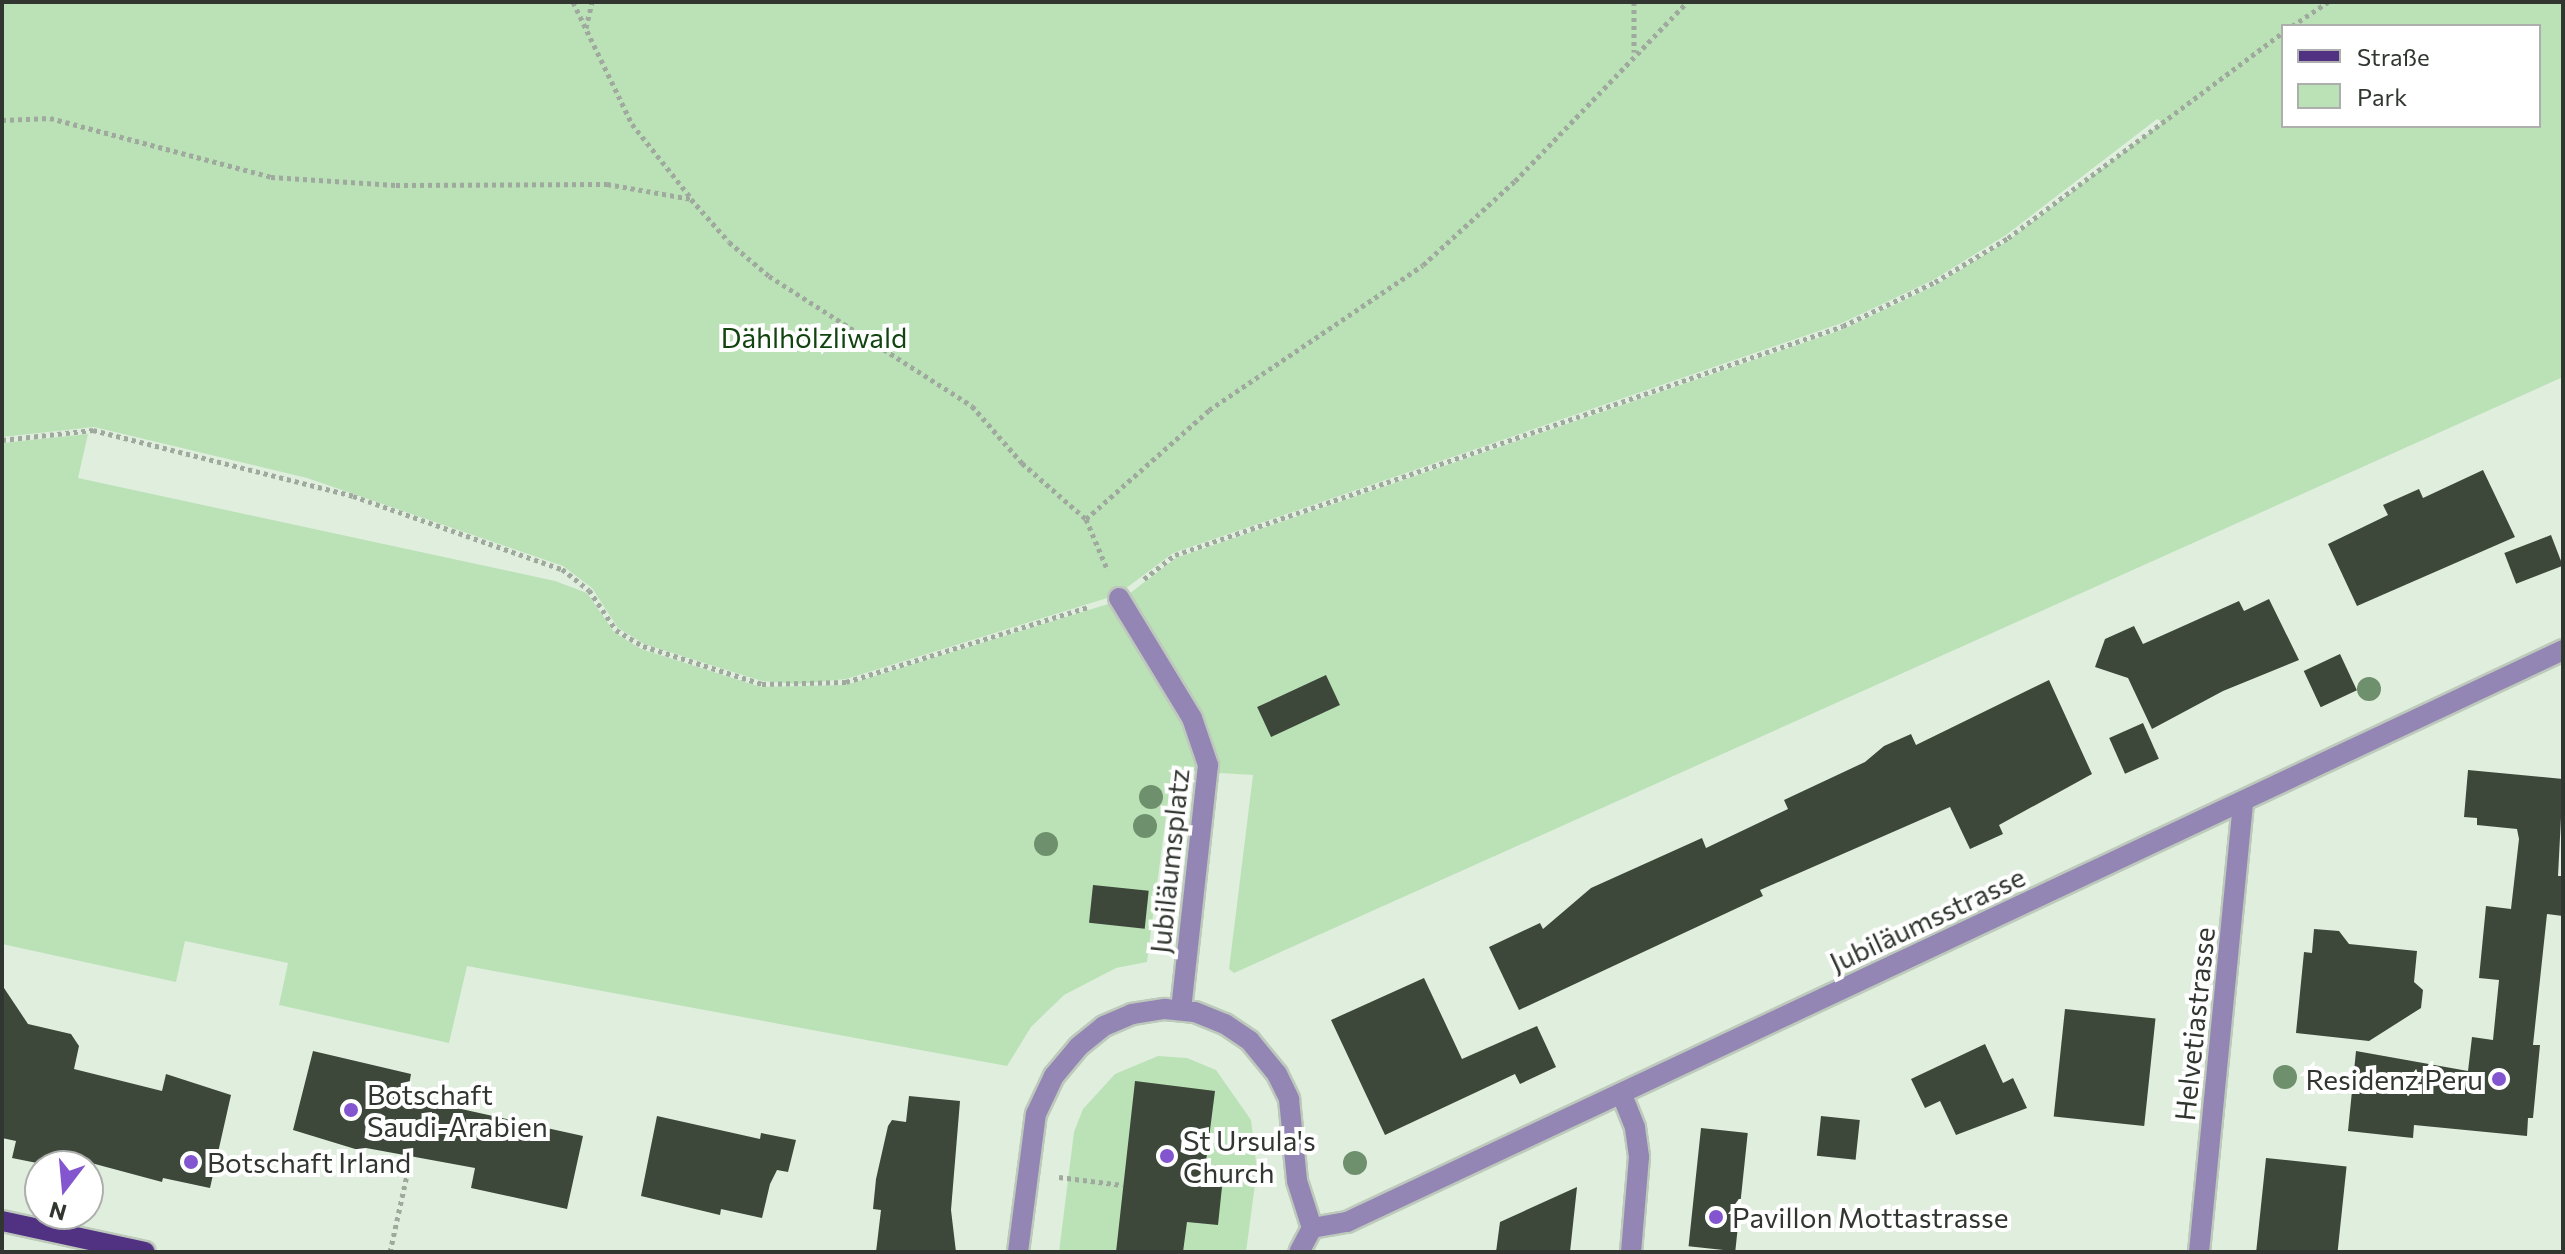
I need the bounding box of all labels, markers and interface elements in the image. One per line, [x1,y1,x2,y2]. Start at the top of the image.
legend [2281,24,2541,128]
text: Straße [2357,42,2430,71]
text: Park [2357,82,2407,111]
park label: Dählhölzliwald [721,320,907,354]
street label: Jubiläumsplatz [1143,767,1195,955]
street label: Jubiläumsstrasse [1824,859,2030,979]
street label: Helvetiastrasse [2167,926,2221,1122]
place label: Residenz Peru [2306,1062,2483,1096]
marker: Residenz Peru [2490,1070,2508,1088]
place label: Botschaft Saudi-Arabien [367,1077,548,1143]
marker: Botschaft Saudi-Arabien [342,1101,360,1119]
place label: St Ursula's Church [1183,1123,1316,1189]
place label: Botschaft Irland [207,1145,411,1179]
marker: St Ursula's Church [1158,1147,1176,1165]
north arrow [24,1150,104,1230]
marker: Botschaft Irland [182,1153,200,1171]
text: N [46,1196,69,1227]
place label: Pavillon Mottastrasse [1732,1200,2009,1234]
marker: Pavillon Mottastrasse [1707,1208,1725,1226]

